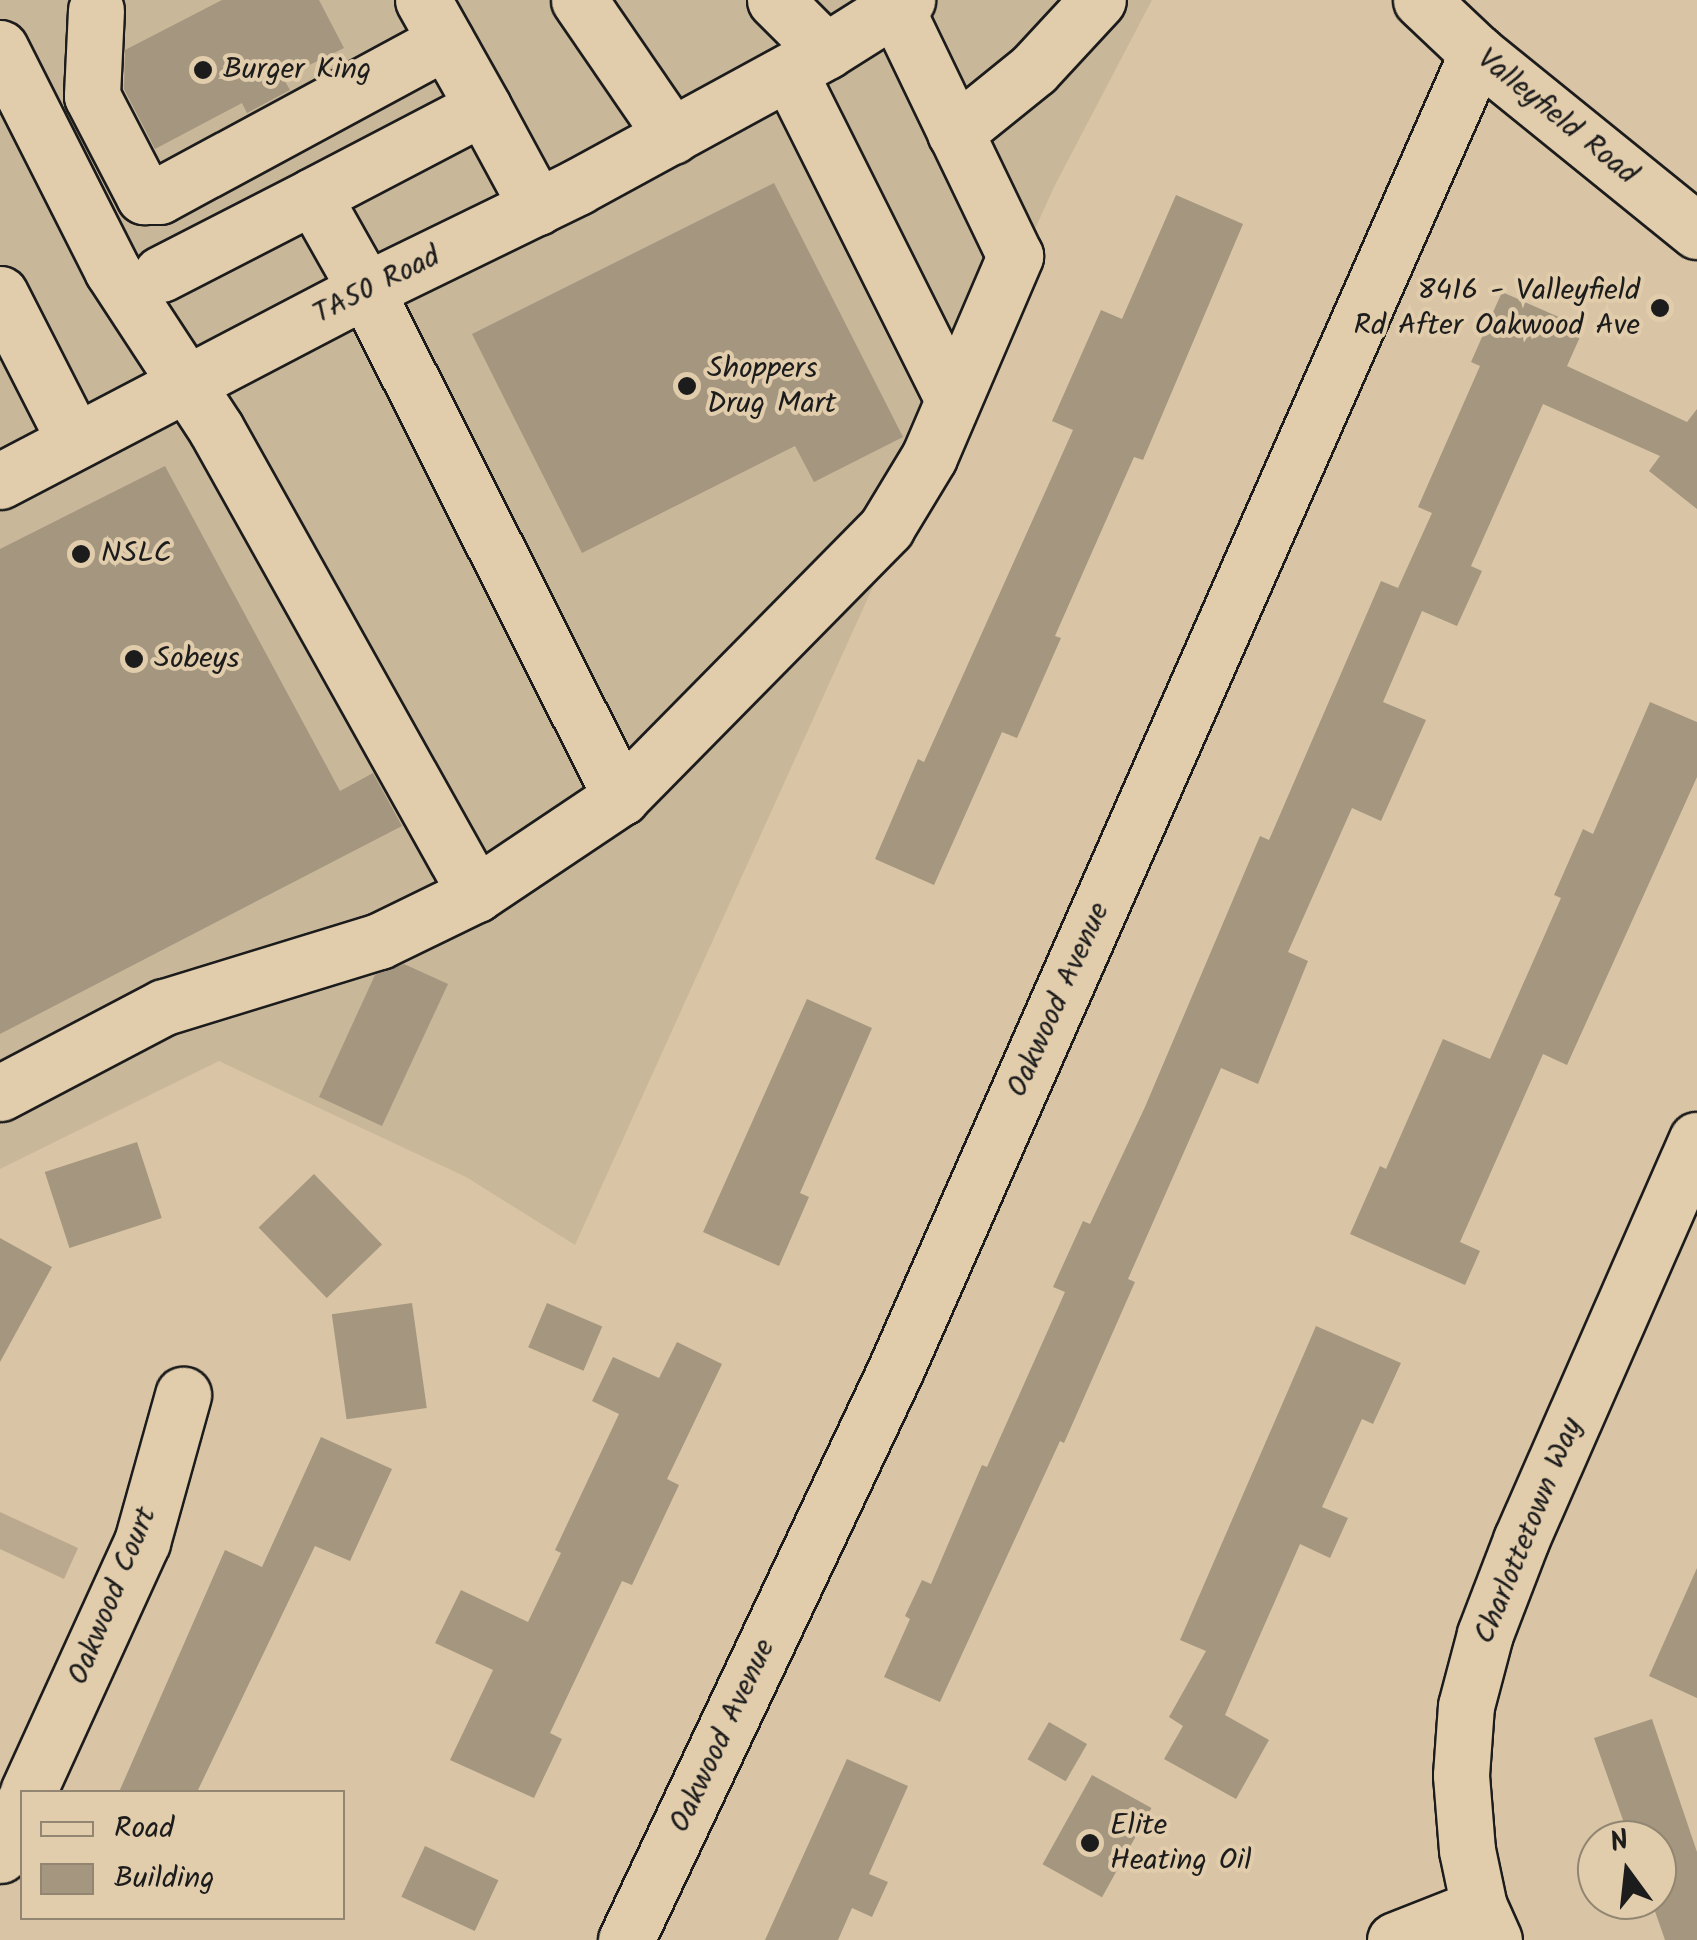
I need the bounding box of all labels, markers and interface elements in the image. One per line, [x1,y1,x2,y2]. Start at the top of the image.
street label: Valleyfield Road [1469,41,1645,193]
place label: Burger King [223,52,371,88]
marker: Burger King [192,59,214,81]
street label: TA50 Road [308,239,446,333]
place label: 8416 - Valleyfield Rd After Oakwood Ave [1354,273,1640,344]
marker: 8416 - Valleyfield Rd After Oakwood Ave [1649,297,1671,319]
place label: Shoppers Drug Mart [707,351,836,422]
marker: Shoppers Drug Mart [676,375,698,397]
place label: NSLC [101,536,172,572]
marker: NSLC [70,543,92,565]
place label: Sobeys [154,641,240,677]
marker: Sobeys [123,648,145,670]
street label: Oakwood Avenue [1000,897,1118,1103]
street label: Charlottetown Way [1467,1413,1591,1649]
street label: Oakwood Court [61,1502,165,1690]
street label: Oakwood Avenue [662,1634,784,1838]
legend [20,1790,345,1920]
text: Road [114,1805,174,1853]
place label: Elite Heating Oil [1110,1808,1252,1878]
text: N [1605,1818,1634,1866]
north arrow [1577,1820,1677,1920]
marker: Elite Heating Oil [1079,1832,1101,1854]
text: Building [114,1855,214,1903]

